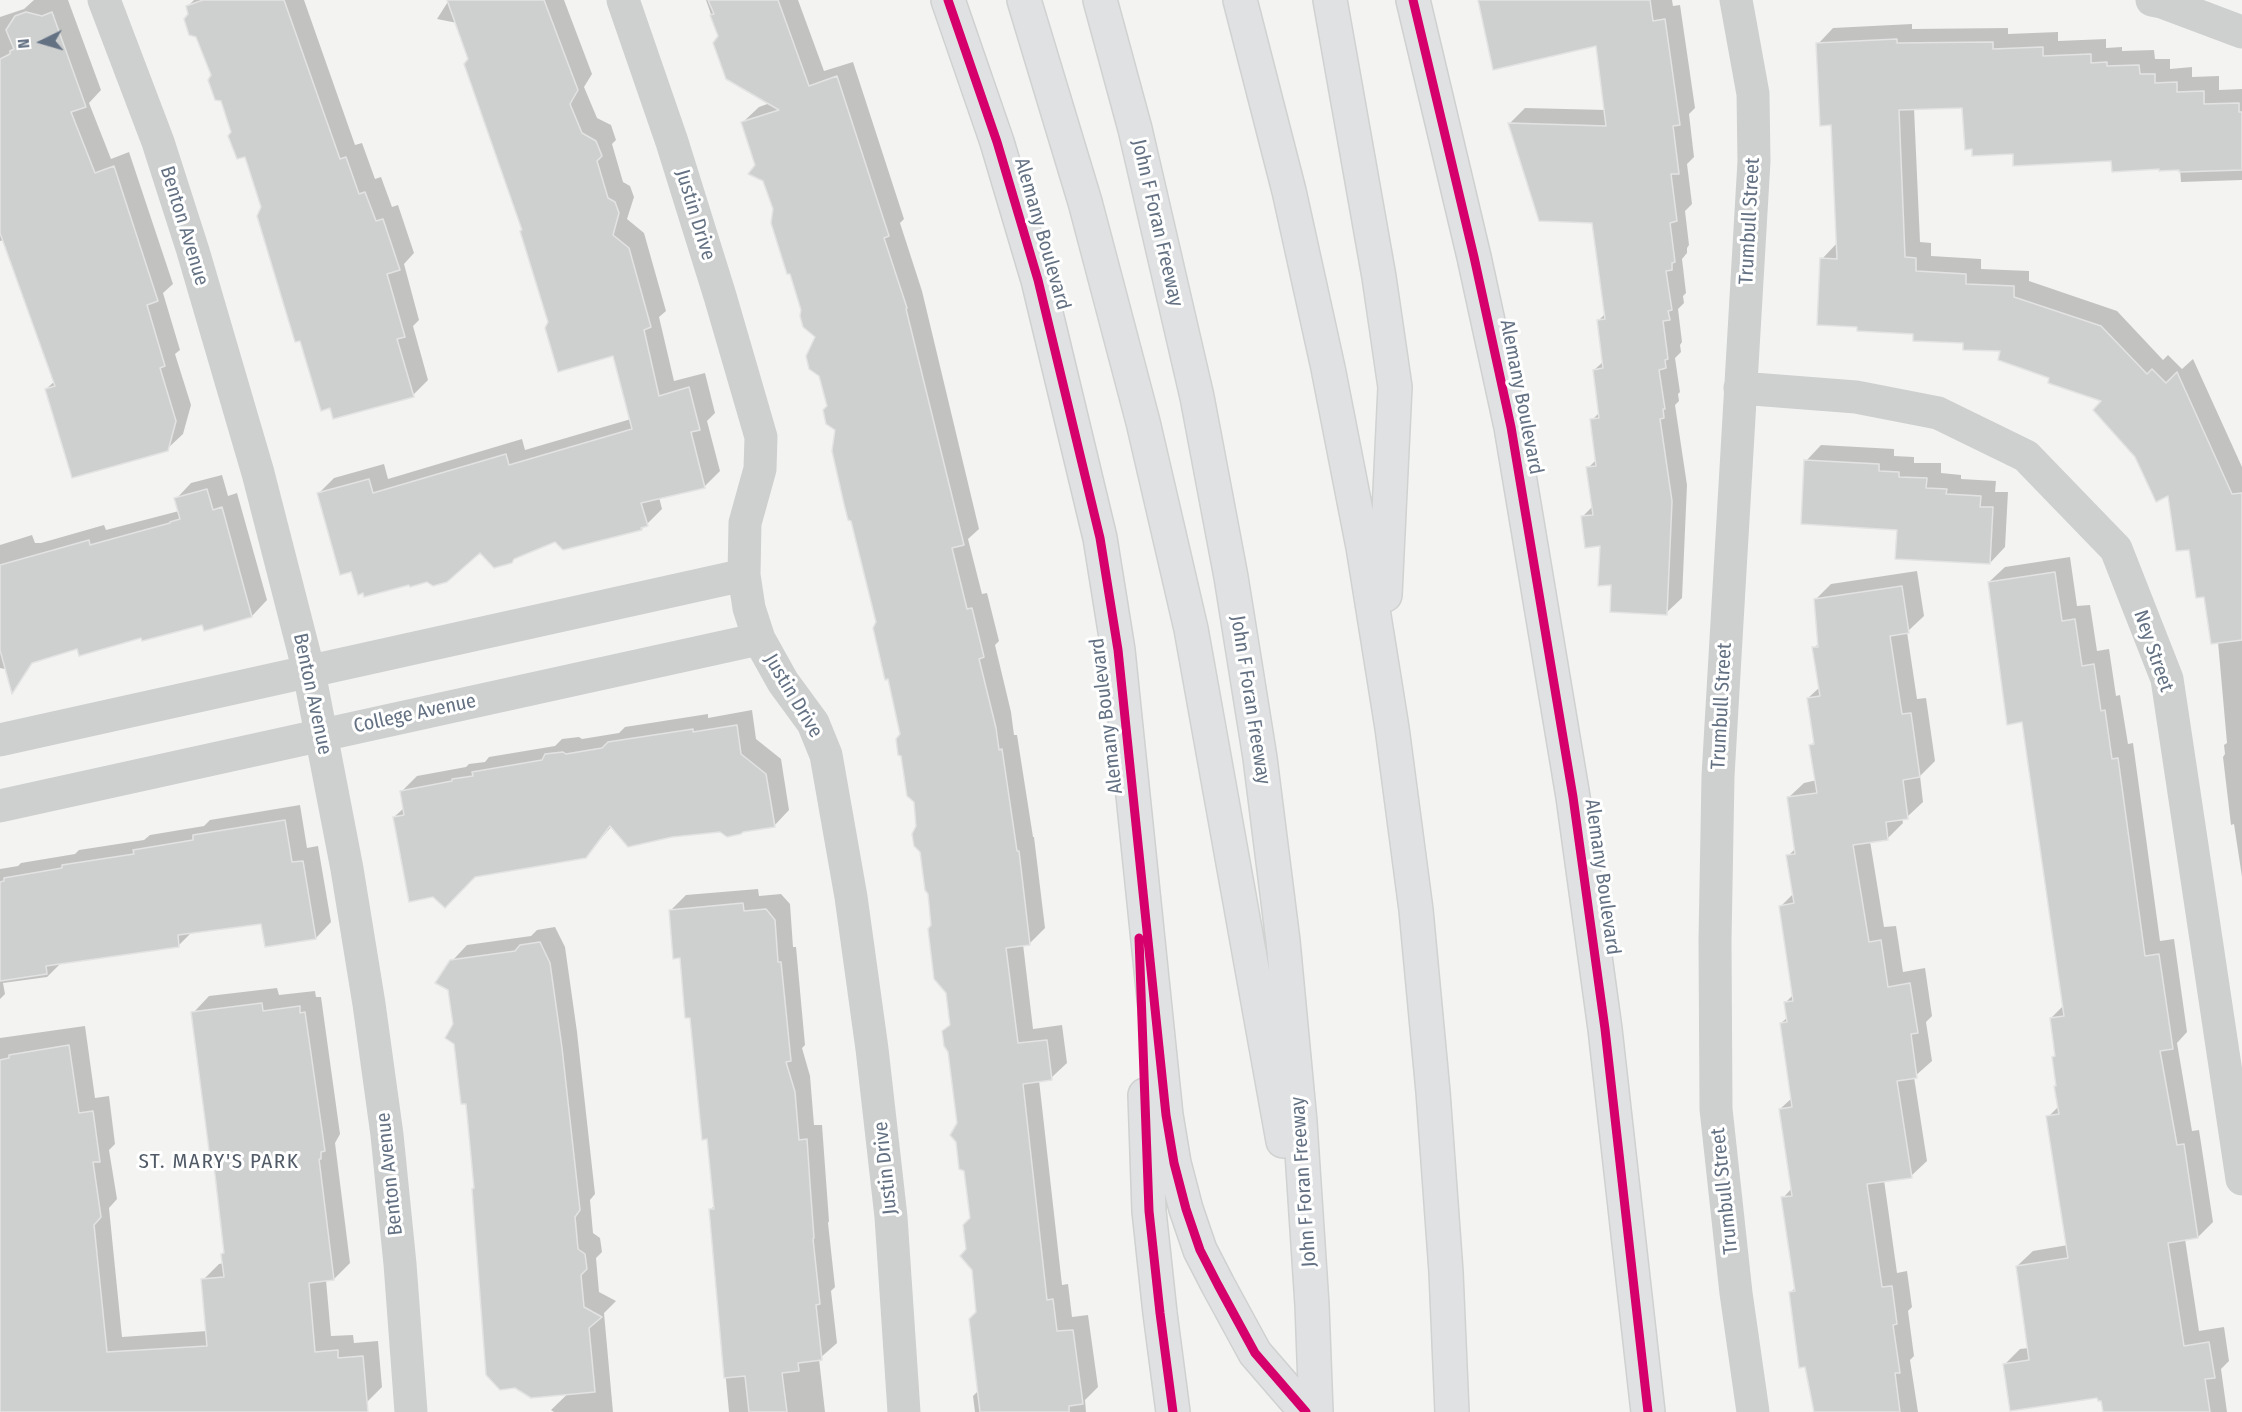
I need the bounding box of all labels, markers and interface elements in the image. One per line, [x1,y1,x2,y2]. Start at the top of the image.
north arrow [12,12,72,72]
text: N [14,38,33,49]
street label: John F Foran Freeway [1126,137,1188,309]
street label: Alemany Boulevard [1009,155,1075,313]
street label: Trumbull Street [1735,157,1765,285]
street label: Benton Avenue [154,163,214,289]
street label: Justin Drive [670,167,720,263]
street label: Alemany Boulevard [1494,318,1548,476]
street label: Ney Street [2128,607,2178,695]
street label: John F Foran Freeway [1225,614,1275,786]
street label: Benton Avenue [287,631,337,757]
street label: Alemany Boulevard [1086,637,1128,795]
street label: Trumbull Street [1707,642,1737,770]
street label: Justin Drive [759,650,827,742]
street label: College Avenue [352,689,478,739]
street label: Alemany Boulevard [1579,797,1625,957]
street label: John F Foran Freeway [1286,1096,1322,1268]
street label: Benton Avenue [372,1111,408,1237]
street label: Justin Drive [869,1120,903,1216]
street label: Trumbull Street [1706,1127,1744,1255]
district label: ST. MARY'S PARK [139,1149,299,1175]

